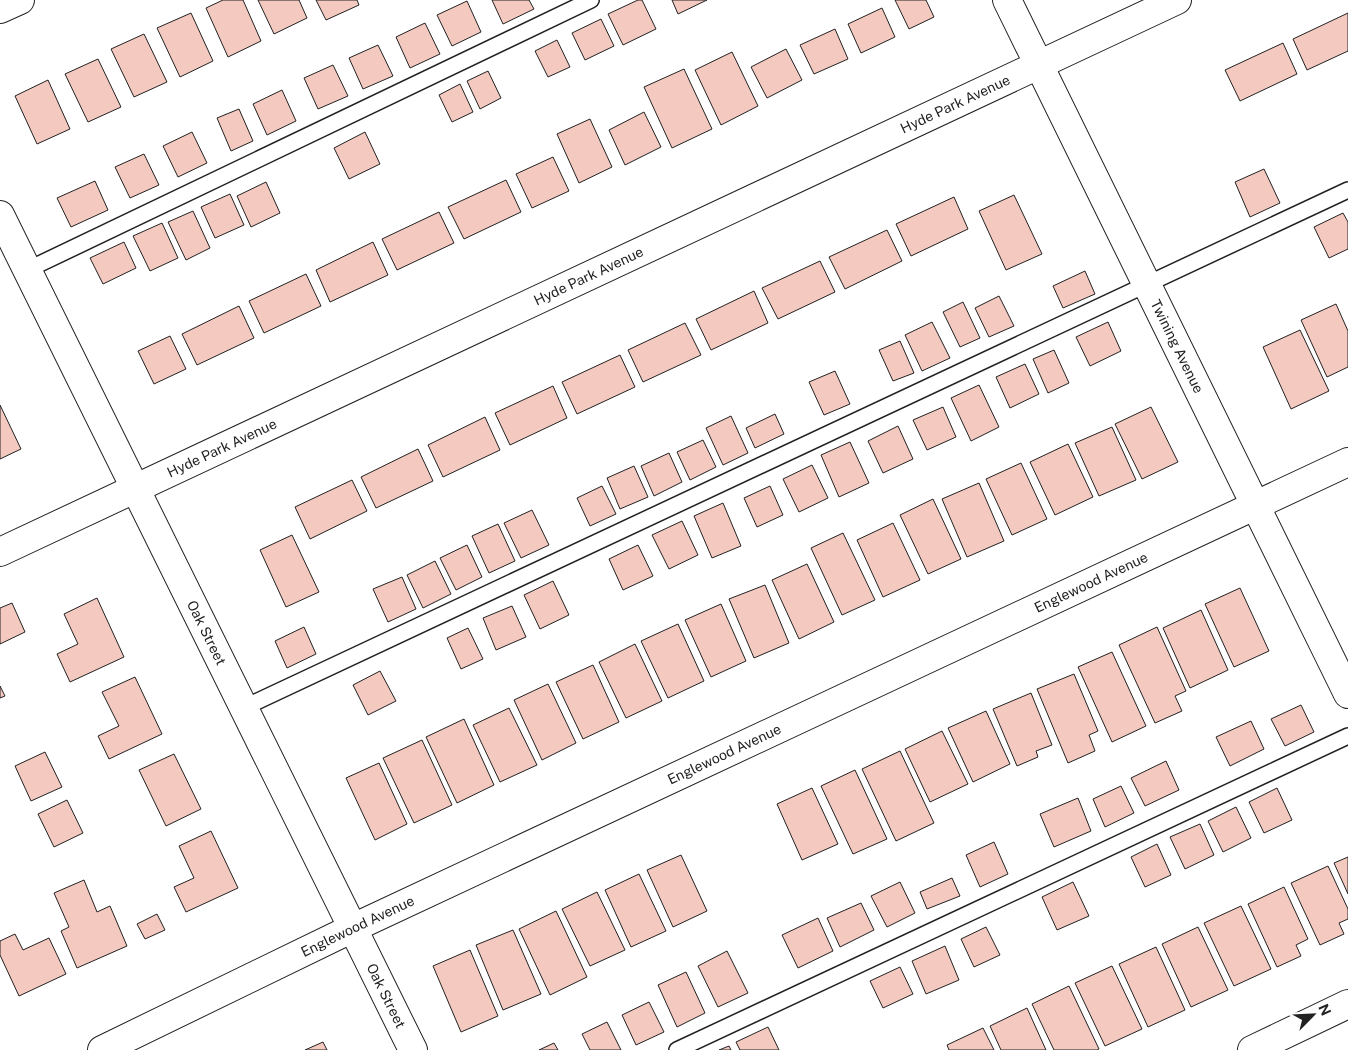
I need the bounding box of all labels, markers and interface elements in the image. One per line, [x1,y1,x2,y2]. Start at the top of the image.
street label: Hyde Park Avenue [898,71,1013,137]
street label: Hyde Park Avenue [531,243,646,309]
street label: Twining Avenue [1148,297,1207,396]
street label: Hyde Park Avenue [164,415,279,481]
street label: Englewood Avenue [1032,549,1150,616]
street label: Oak Street [184,598,229,668]
street label: Englewood Avenue [665,721,784,788]
street label: Englewood Avenue [298,892,417,960]
street label: Oak Street [363,961,409,1031]
north arrow [1288,990,1338,1040]
text: N [1315,1001,1334,1018]

